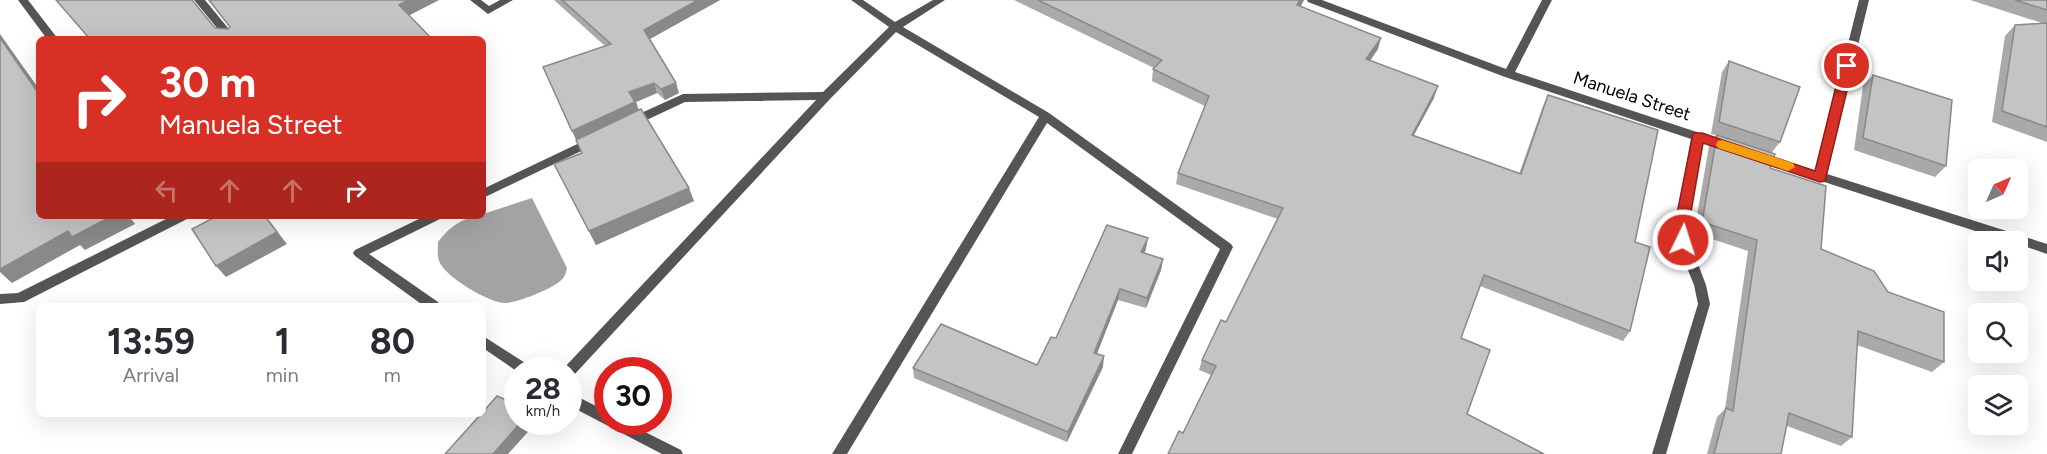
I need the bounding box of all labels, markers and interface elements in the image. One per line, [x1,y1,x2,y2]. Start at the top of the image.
pin [1821,40,1872,91]
icon: arrive [1830,49,1863,82]
text: 30 m [159,57,256,108]
icon: right [60,60,138,138]
street label: Manuela Street [1570,67,1694,125]
text: Manuela Street [159,108,342,141]
north arrow [1968,159,2028,219]
map controls [1968,159,2028,435]
icon: left [150,174,183,207]
icon: ahead [213,174,246,207]
icon: ahead [276,174,309,207]
icon: right [339,174,372,207]
position arrow [1651,208,1715,272]
button: sound [1968,231,2028,291]
button: search [1968,303,2028,363]
text: 13:59 [107,320,195,363]
text: 1 [275,320,290,363]
text: 80 [370,320,415,363]
speed limit sign: 30 [594,357,672,435]
text: Arrival [123,363,179,387]
text: min [266,363,299,387]
text: m [384,363,401,387]
text: 28 [525,370,561,407]
button: layers [1968,375,2028,435]
text: km/h [526,402,560,420]

